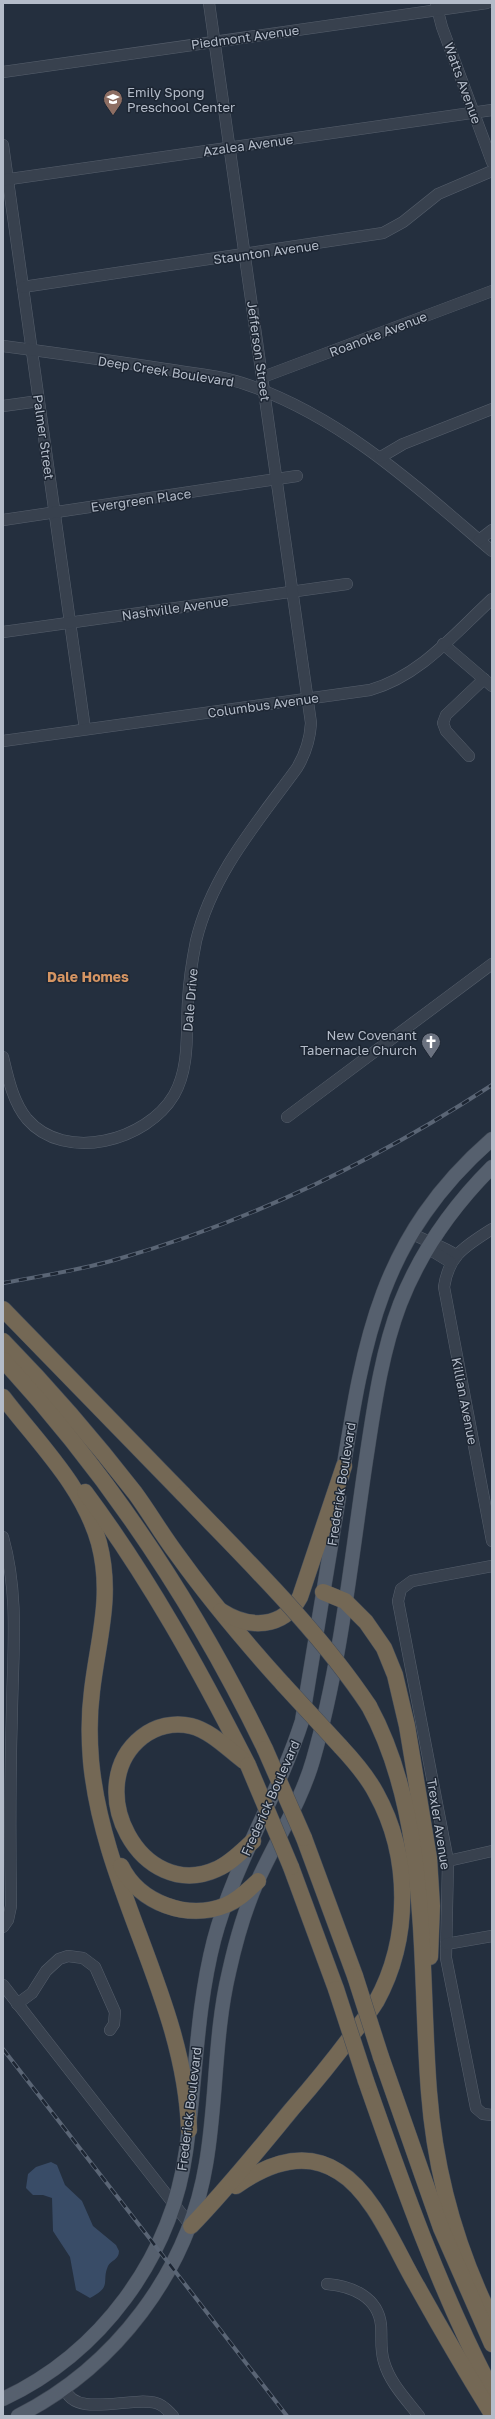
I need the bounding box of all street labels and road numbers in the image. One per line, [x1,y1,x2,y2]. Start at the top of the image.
street label: Piedmont Avenue [190,21,300,53]
street label: Watts Avenue [441,40,485,126]
street label: Azalea Avenue [202,131,294,159]
street label: Staunton Avenue [212,237,320,267]
street label: Jefferson Street [244,300,274,402]
street label: Roanoke Avenue [327,308,429,360]
street label: Deep Creek Boulevard [97,352,235,390]
street label: Palmer Street [30,393,58,481]
street label: Evergreen Place [90,485,192,515]
street label: Nashville Avenue [121,593,229,623]
street label: Columbus Avenue [206,689,320,721]
street label: Dale Drive [179,968,201,1032]
street label: Killian Avenue [449,1356,481,1446]
street label: Frederick Boulevard [323,1421,359,1547]
street label: Frederick Boulevard [237,1738,303,1858]
street label: Trexler Avenue [424,1777,454,1871]
street label: Frederick Boulevard [173,2046,205,2172]

